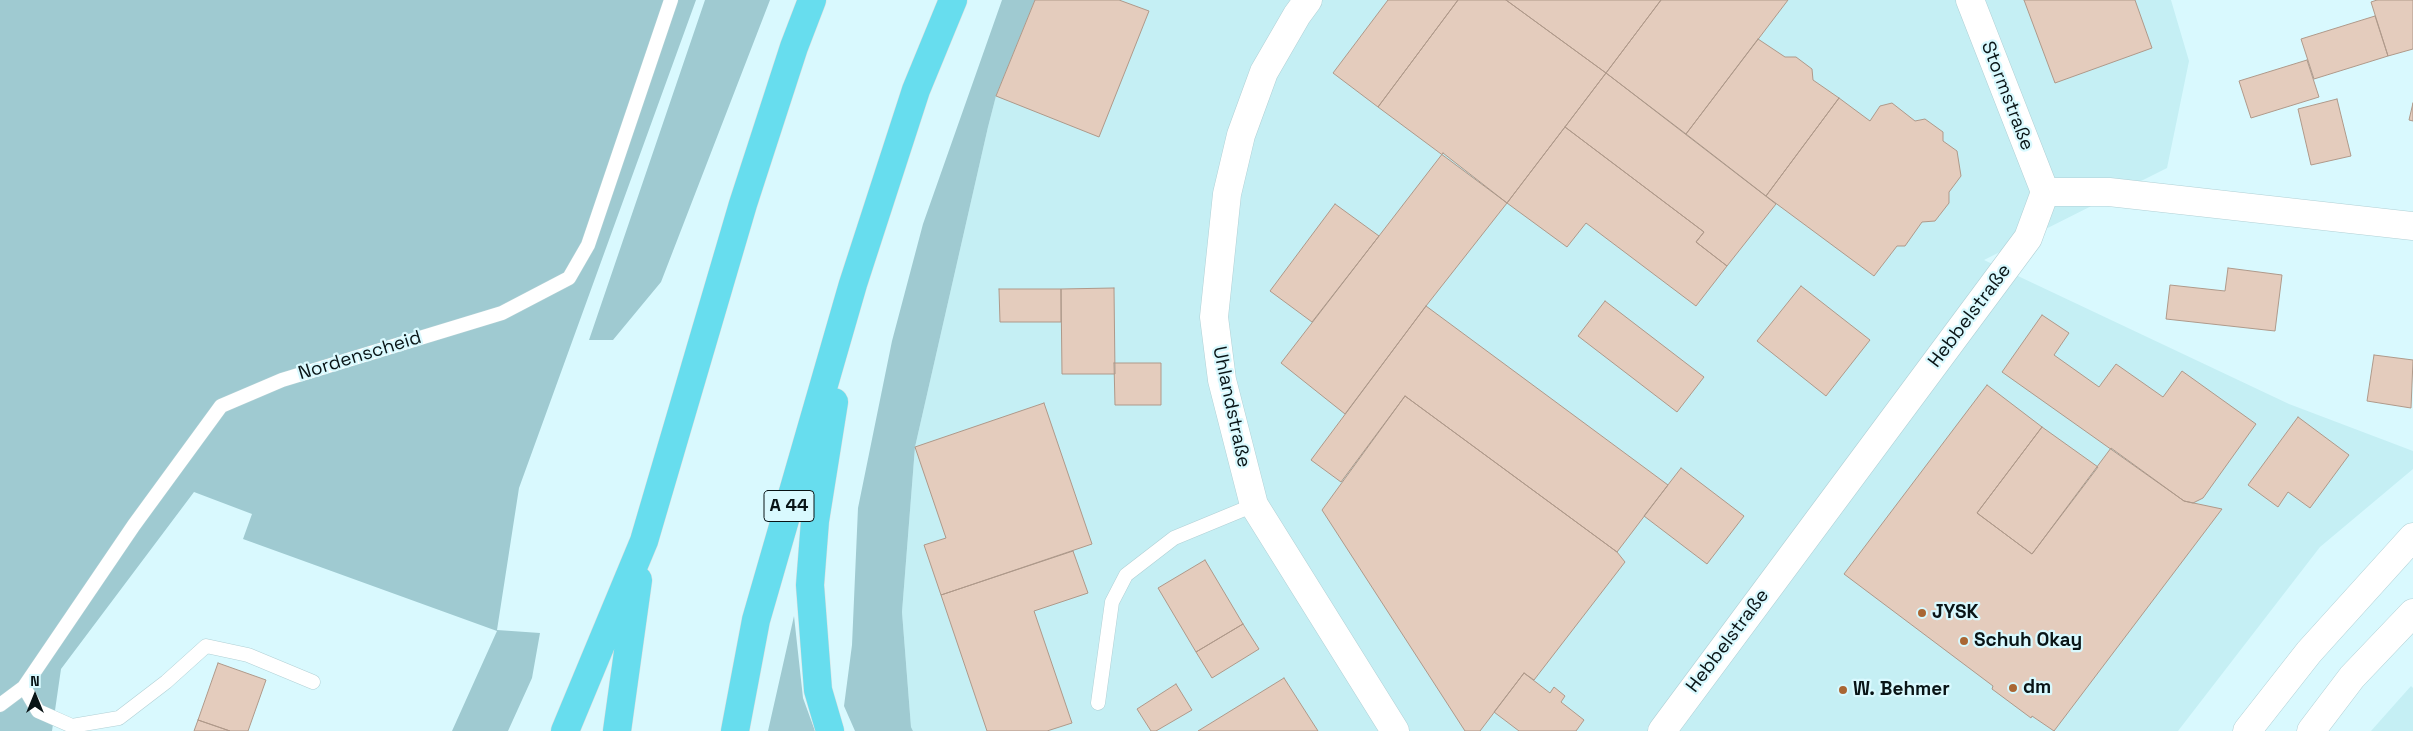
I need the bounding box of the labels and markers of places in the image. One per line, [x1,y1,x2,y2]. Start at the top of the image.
place label: JYSK [1932,602,1978,624]
marker: JYSK [1916,607,1928,619]
place label: Schuh Okay [1974,630,2082,652]
marker: Schuh Okay [1958,635,1970,647]
place label: dm [2023,677,2051,699]
place label: W. Behmer [1853,679,1950,701]
marker: dm [2007,682,2019,694]
marker: W. Behmer [1837,684,1849,696]

